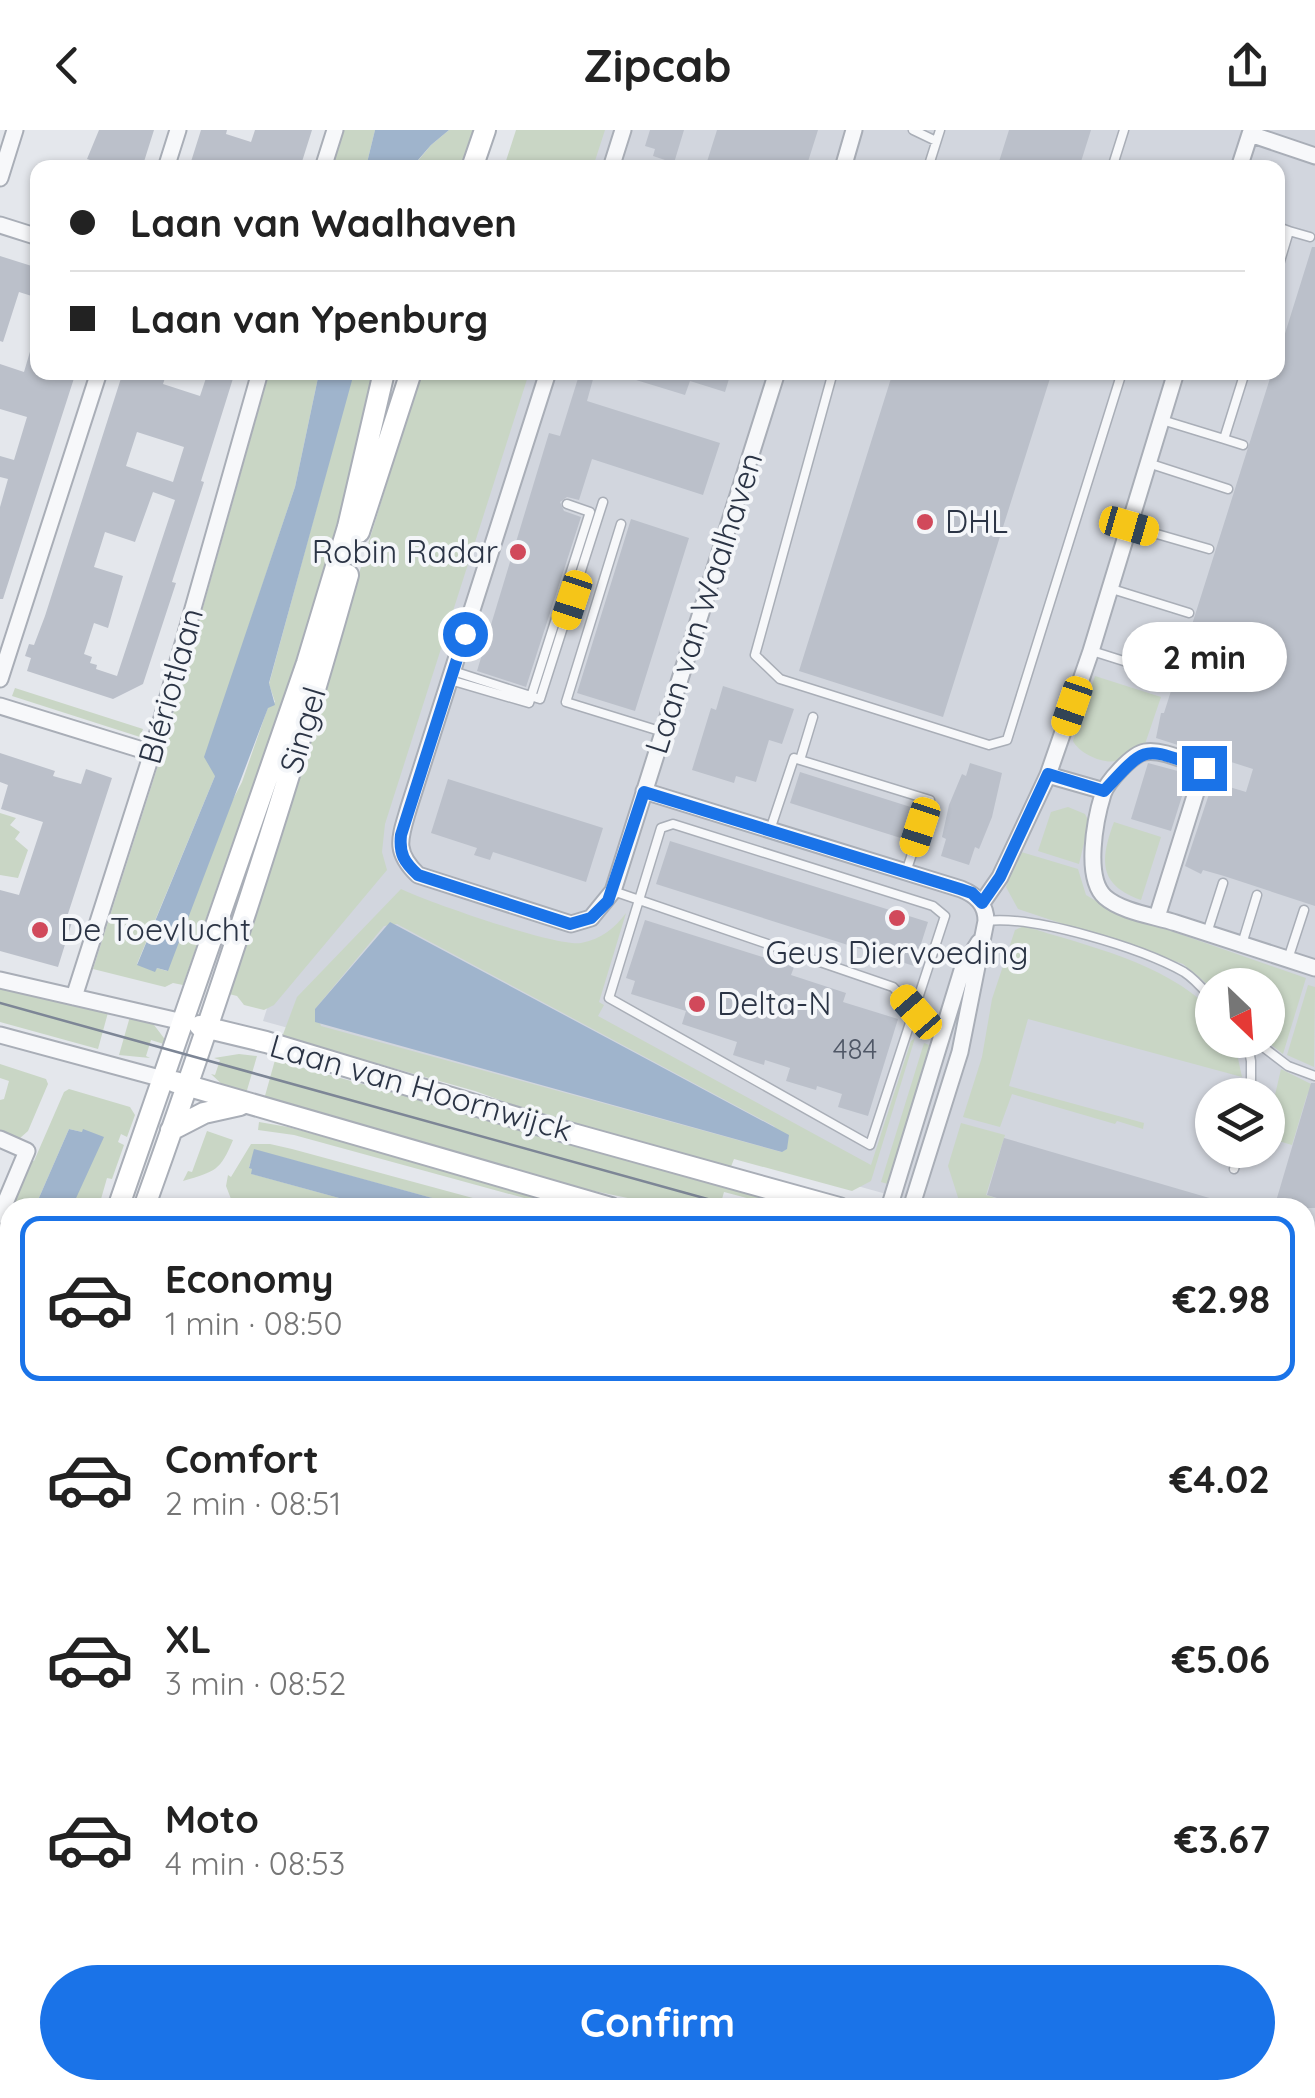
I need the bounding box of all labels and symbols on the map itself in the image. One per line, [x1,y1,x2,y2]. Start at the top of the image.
street label: Laan van Waalhaven [635,447,771,758]
place label: DHL [945,501,1008,541]
car [1096,503,1162,549]
marker: DHL [914,511,936,533]
place label: Robin Radar [312,531,498,571]
marker: Robin Radar [507,541,529,563]
car [548,567,596,633]
street label: Blériotlaan [129,603,211,768]
route start [443,612,488,657]
callout: 2 min [1122,623,1286,693]
car [1048,673,1096,739]
street label: Singel [270,682,334,778]
route end [1182,746,1227,791]
car [896,794,944,860]
marker: Geus Diervoeding [886,907,908,929]
place label: De Toevlucht [60,909,251,949]
marker: De Toevlucht [29,919,51,941]
place label: Geus Diervoeding [765,932,1029,972]
north arrow [1195,968,1285,1058]
car [885,980,947,1044]
place label: Delta-N [717,983,832,1023]
marker: Delta-N [686,993,708,1015]
street label: Laan van Hoornwijck [266,1025,577,1149]
house number: 484 [833,1031,877,1066]

